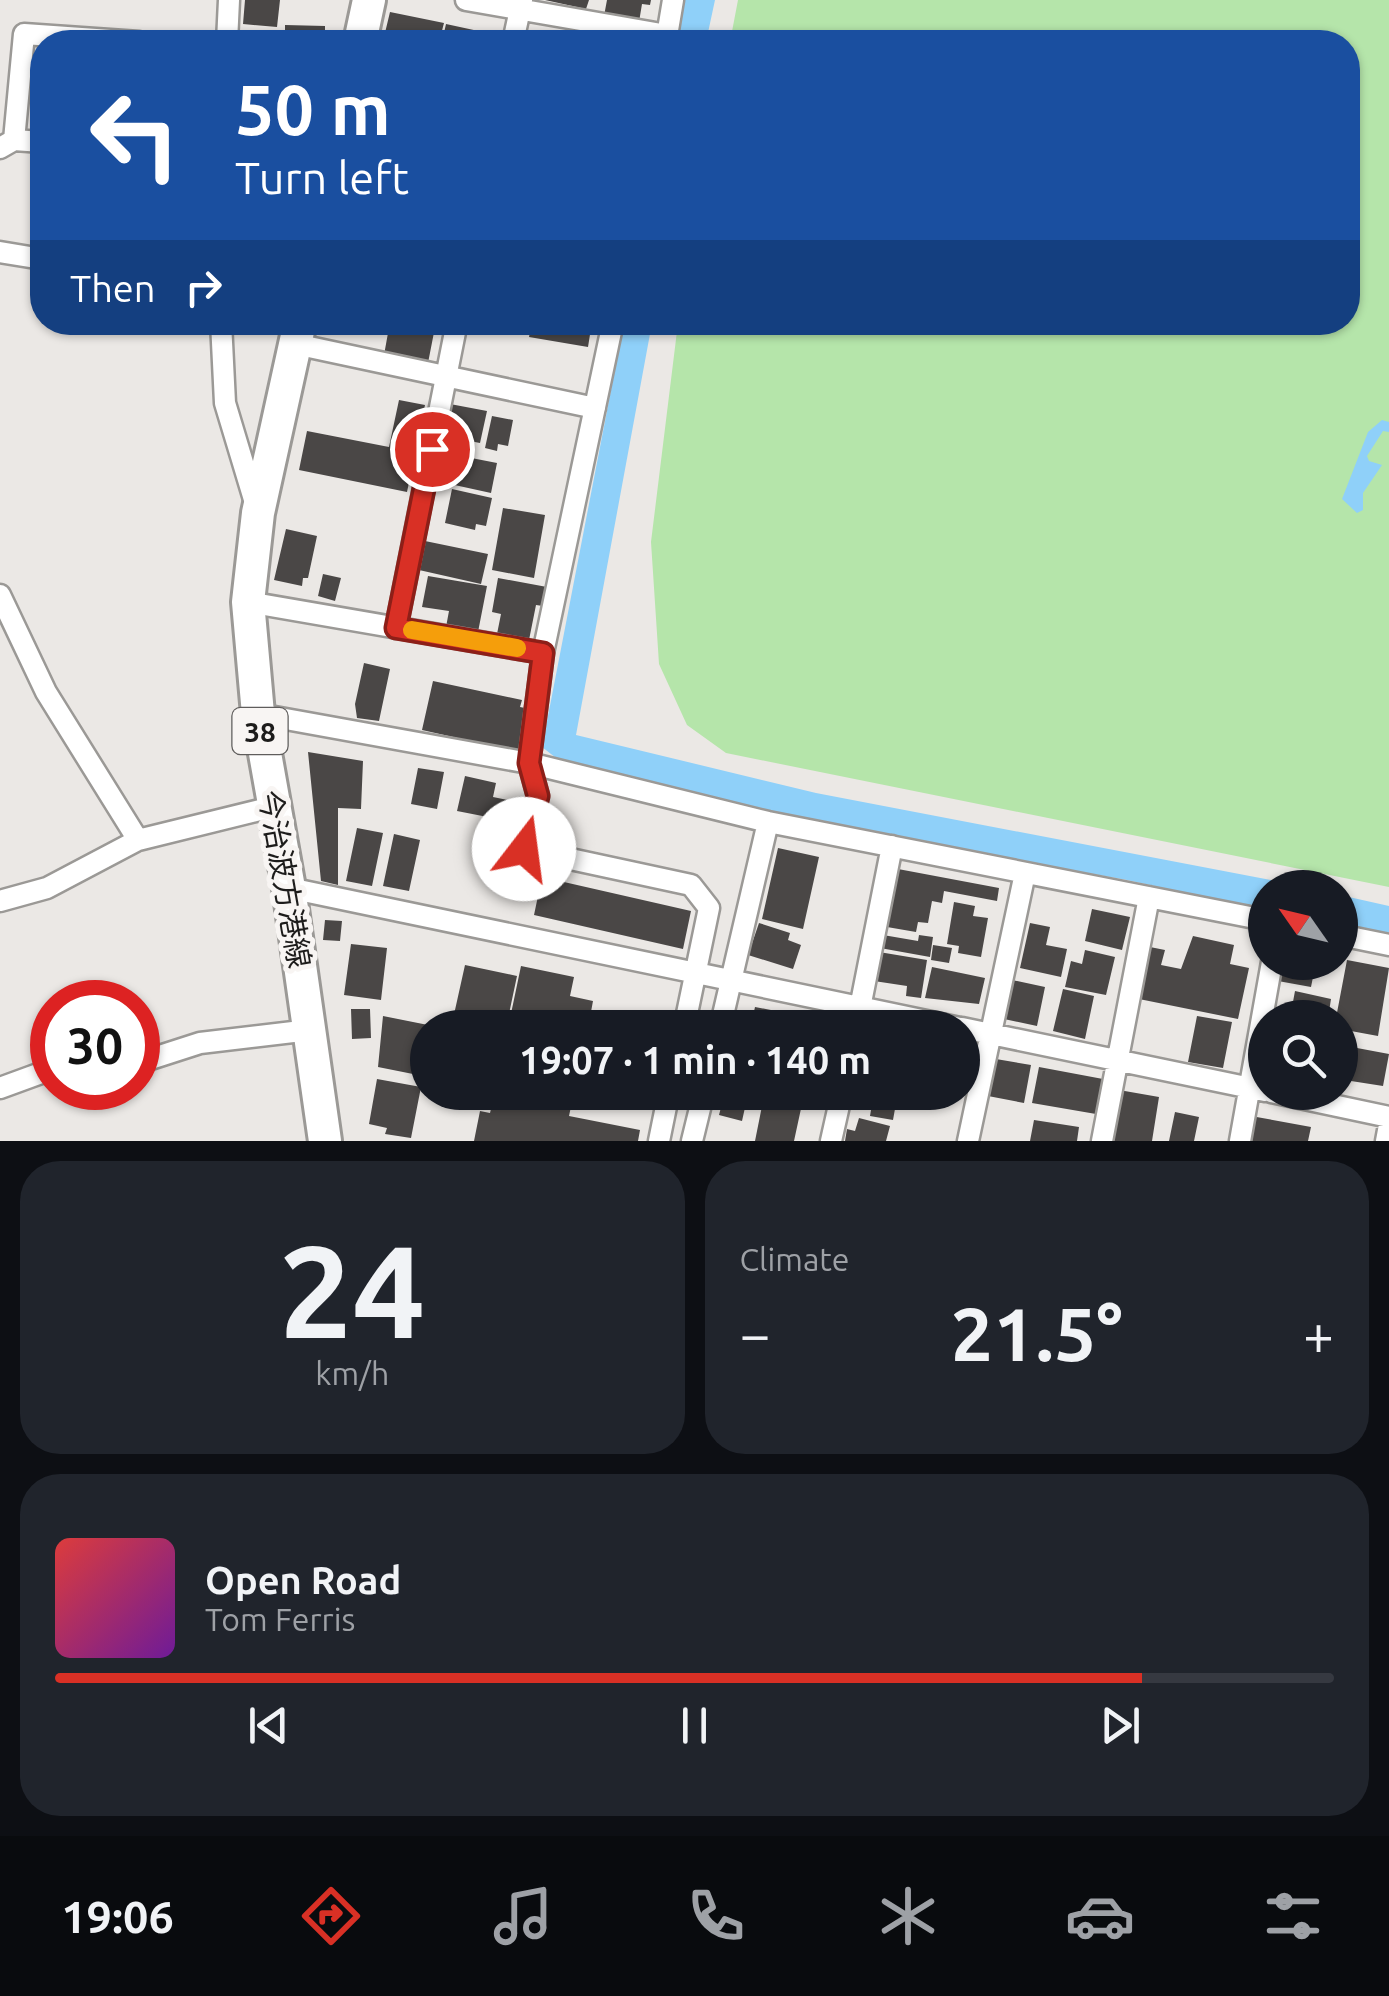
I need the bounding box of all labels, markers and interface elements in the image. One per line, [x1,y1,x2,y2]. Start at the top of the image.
icon: left [70,70,200,200]
text: 50 m [235,70,391,148]
text: Turn left [235,152,409,203]
icon: right [176,260,231,315]
text: Then [70,267,156,309]
pin [390,407,475,492]
icon: arrive [405,422,460,477]
road number: 38 [232,708,288,754]
street label: 今治波方港線 [253,787,317,971]
position arrow [472,797,576,901]
north arrow [1248,870,1358,980]
map controls [1248,870,1358,1110]
speed limit sign: 30 [30,980,160,1110]
button: search [1248,1000,1358,1110]
text: 19:07 · 1 min · 140 m [519,1039,871,1081]
text: 24 [279,1217,426,1363]
text: Climate [740,1241,850,1277]
text: 21.5° [951,1291,1123,1375]
text: − [740,1303,771,1364]
text: + [1303,1303,1334,1364]
text: km/h [315,1355,389,1391]
text: Open Road [205,1559,401,1601]
text: Tom Ferris [205,1601,355,1637]
icon: previous [241,1698,296,1753]
icon: pause [667,1698,722,1753]
icon: next [1093,1698,1148,1753]
icon: directions [296,1881,366,1951]
icon: music [488,1881,558,1951]
icon: phone [681,1881,751,1951]
icon: climate [873,1881,943,1951]
icon: car [1065,1881,1135,1951]
icon: filters [1258,1881,1328,1951]
text: 19:06 [61,1891,174,1942]

